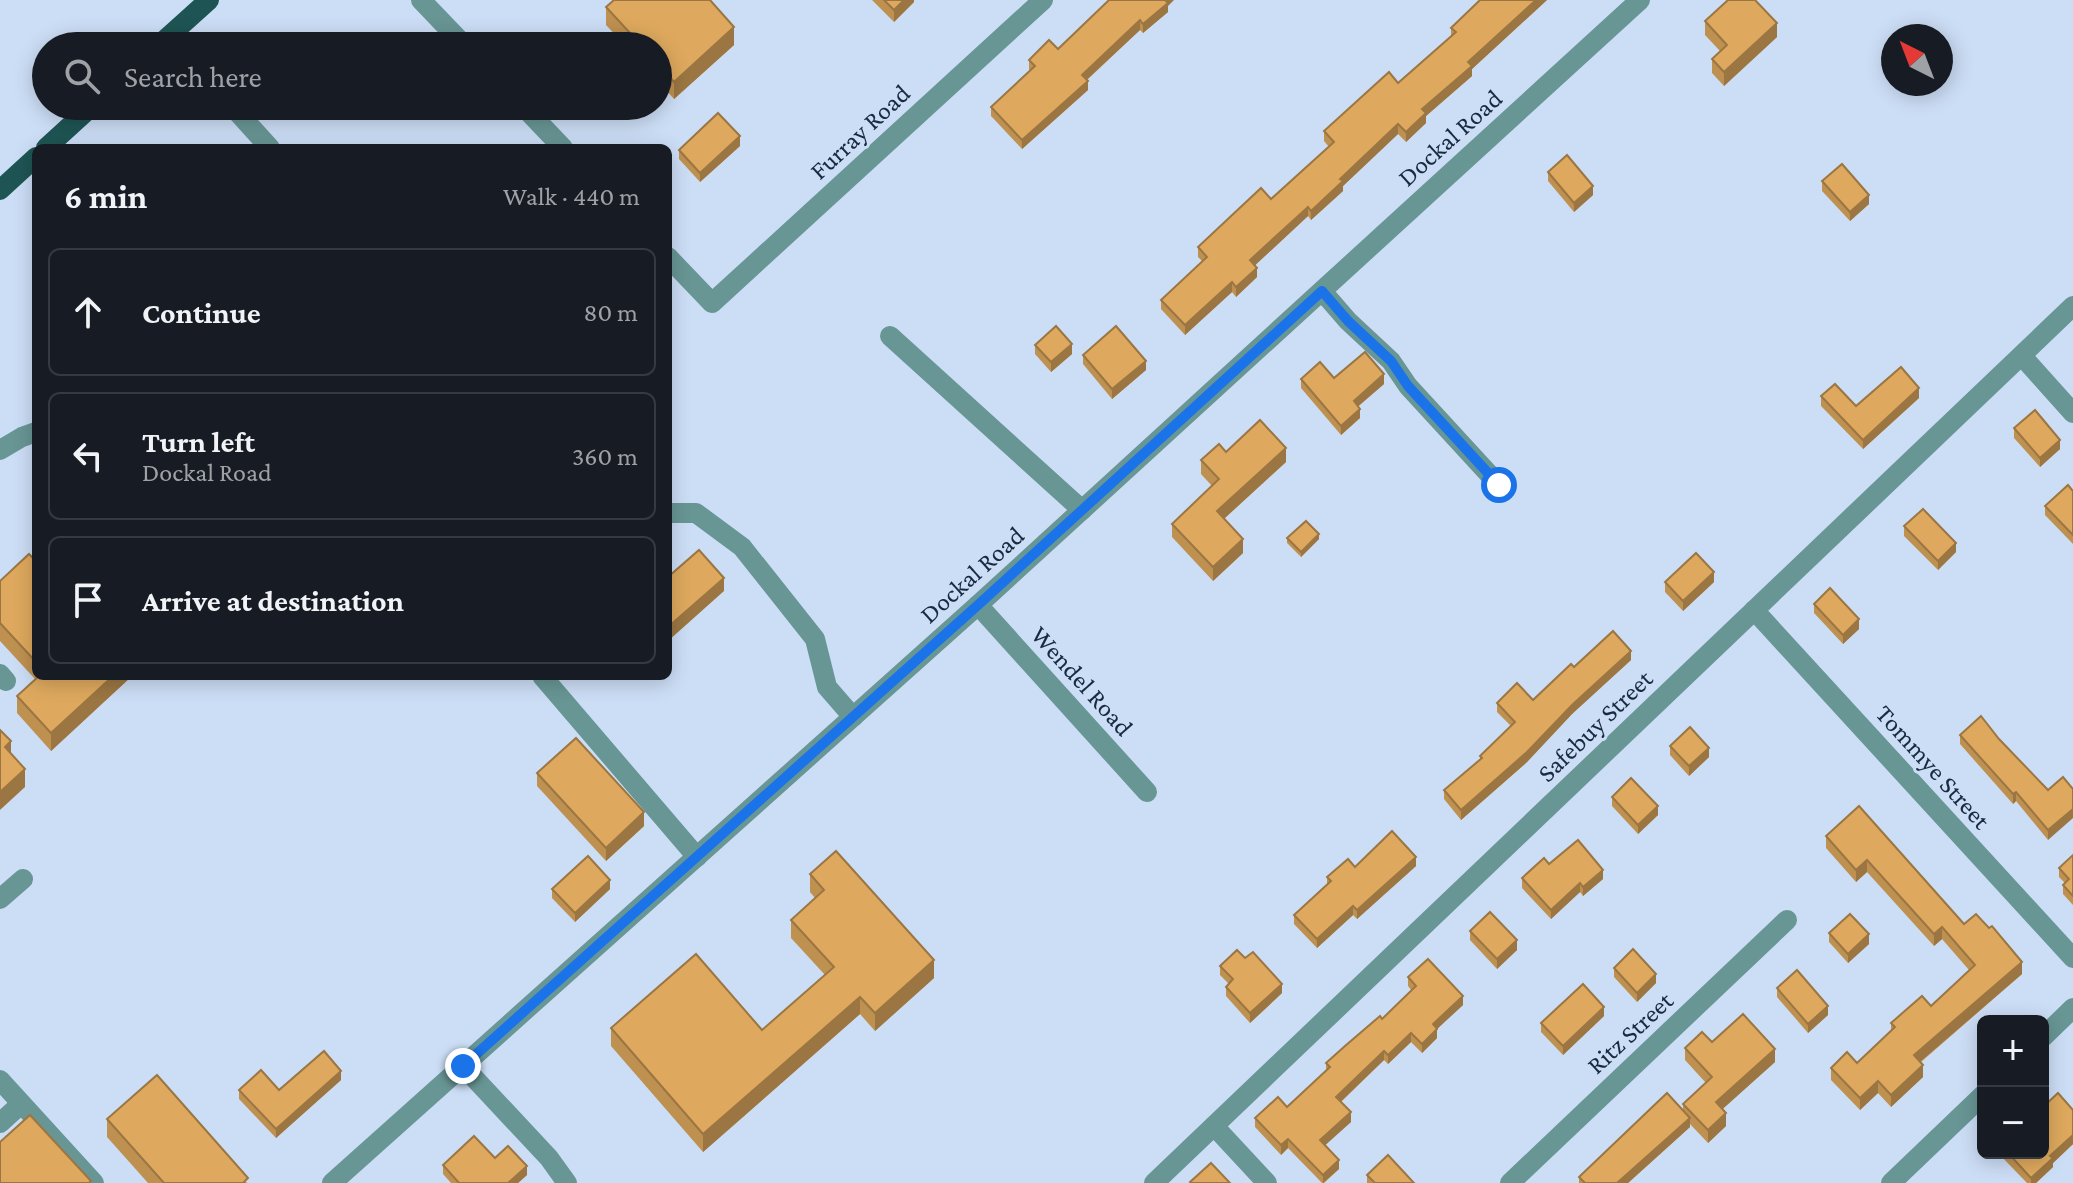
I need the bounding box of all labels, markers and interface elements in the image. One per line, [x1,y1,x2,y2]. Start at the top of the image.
north arrow [1881,24,1953,96]
search box [32,32,672,120]
icon: search [60,54,104,98]
text: Search here [124,60,262,93]
street label: Furray Road [804,78,916,185]
street label: Dockal Road [1392,84,1508,192]
text: 6 min [64,178,147,215]
text: Walk · 440 m [503,182,640,211]
icon: ahead [66,290,110,334]
text: Continue [142,296,261,329]
text: 80 m [584,298,638,327]
text: Turn left [142,425,255,458]
icon: left [66,434,110,478]
text: 360 m [572,442,638,471]
text: Dockal Road [142,458,272,487]
route start [1481,467,1517,503]
street label: Dockal Road [914,521,1030,629]
icon: arrive [66,578,110,622]
text: Arrive at destination [142,584,404,617]
street label: Wendel Road [1025,620,1139,742]
street label: Safebuy Street [1532,664,1659,788]
street label: Tommye Street [1870,699,1996,835]
street label: Ritz Street [1581,986,1679,1080]
map controls [1977,1015,2049,1159]
button: + [1977,1015,2049,1087]
route end [445,1048,481,1084]
button: − [1977,1087,2049,1159]

